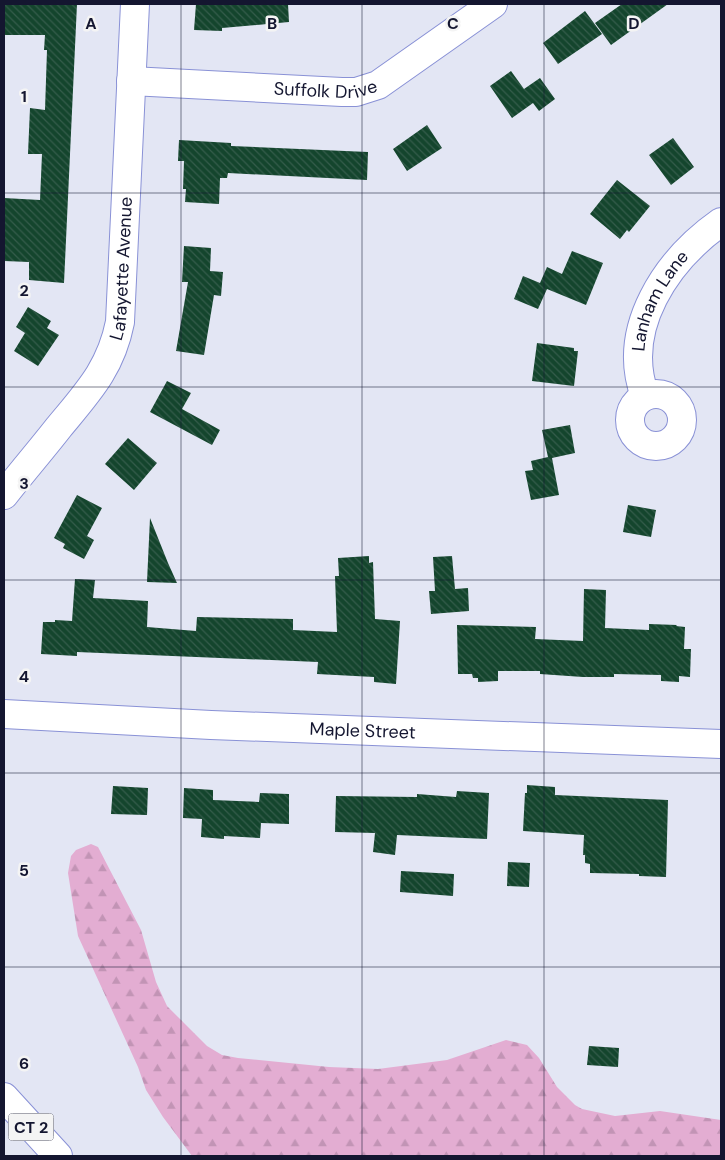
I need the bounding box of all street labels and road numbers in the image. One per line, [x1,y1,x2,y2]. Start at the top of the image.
street label: Suffolk Drive [273,74,380,104]
street label: Lafayette Avenue [104,196,138,343]
street label: Lanham Lane [626,245,694,352]
street label: Maple Street [309,717,416,745]
road number: CT 2 [8,1114,54,1140]

